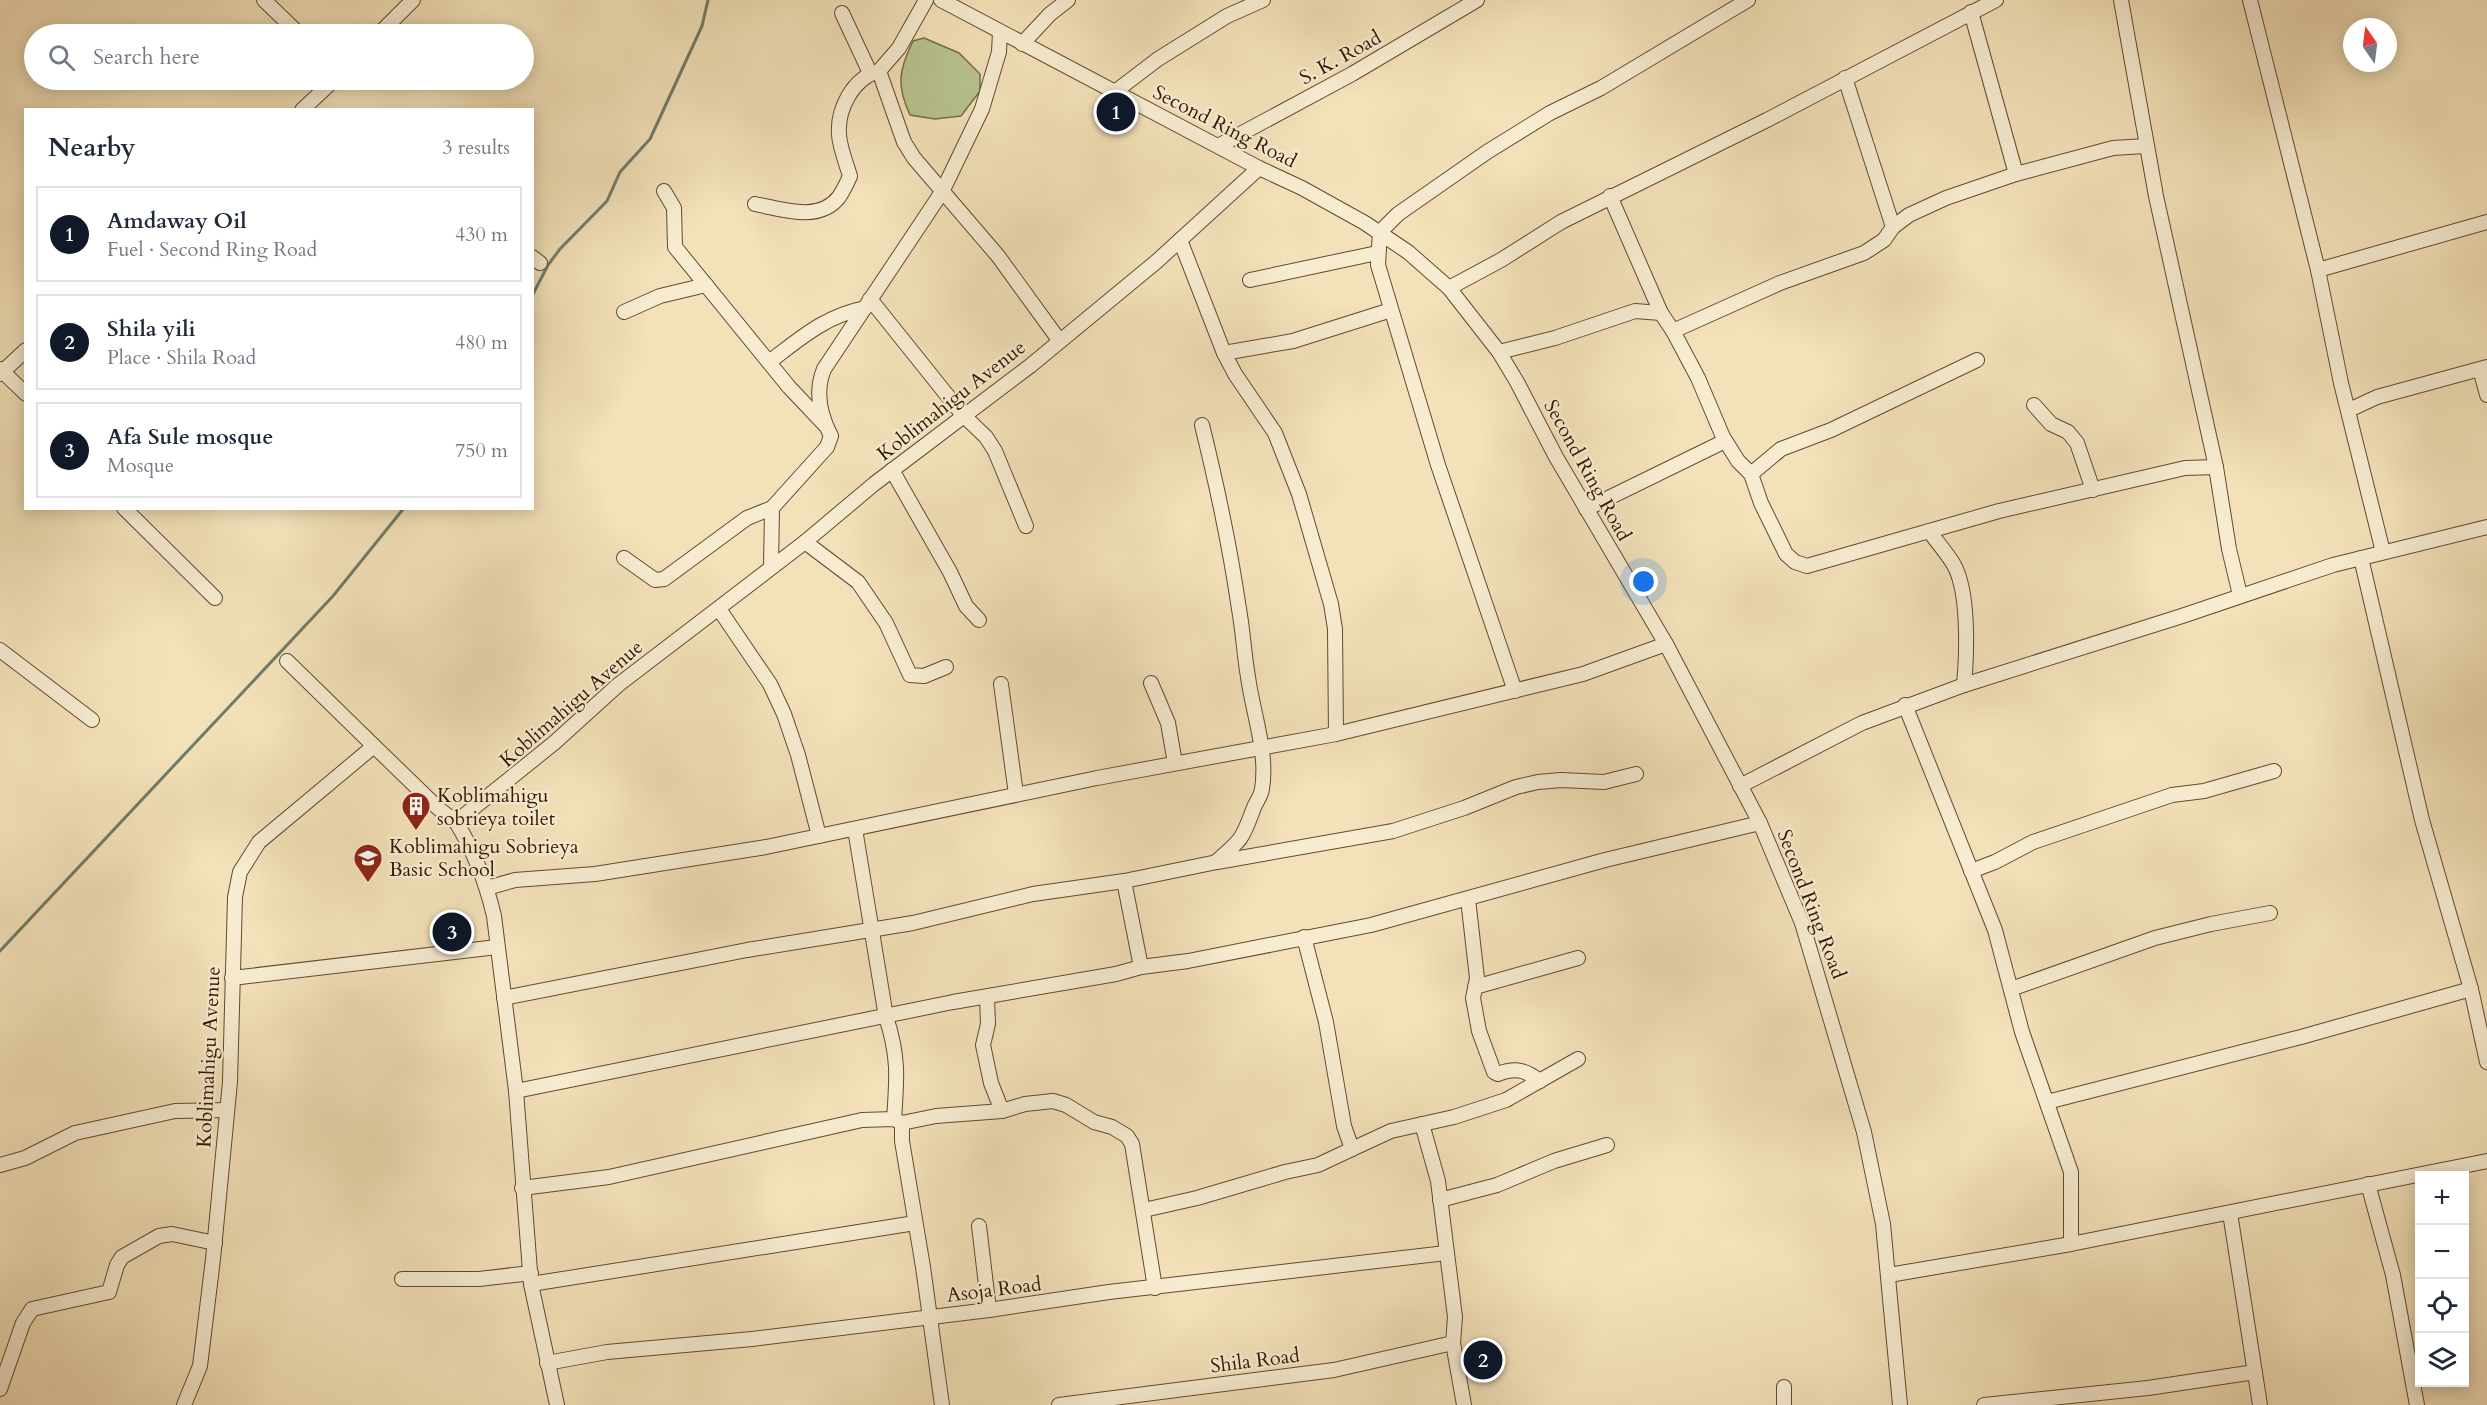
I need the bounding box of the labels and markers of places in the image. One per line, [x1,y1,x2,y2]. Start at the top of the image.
pin: 1 [1096,90,1136,134]
place label: Koblimahigu sobrieya toilet [437,782,556,832]
building icon: Koblimahigu sobrieya toilet [400,790,432,832]
place label: Koblimahigu Sobrieya Basic School [389,833,579,883]
school or university icon: Koblimahigu Sobrieya Basic School [352,842,384,884]
pin: 3 [432,910,472,954]
pin: 2 [1464,1338,1502,1382]

